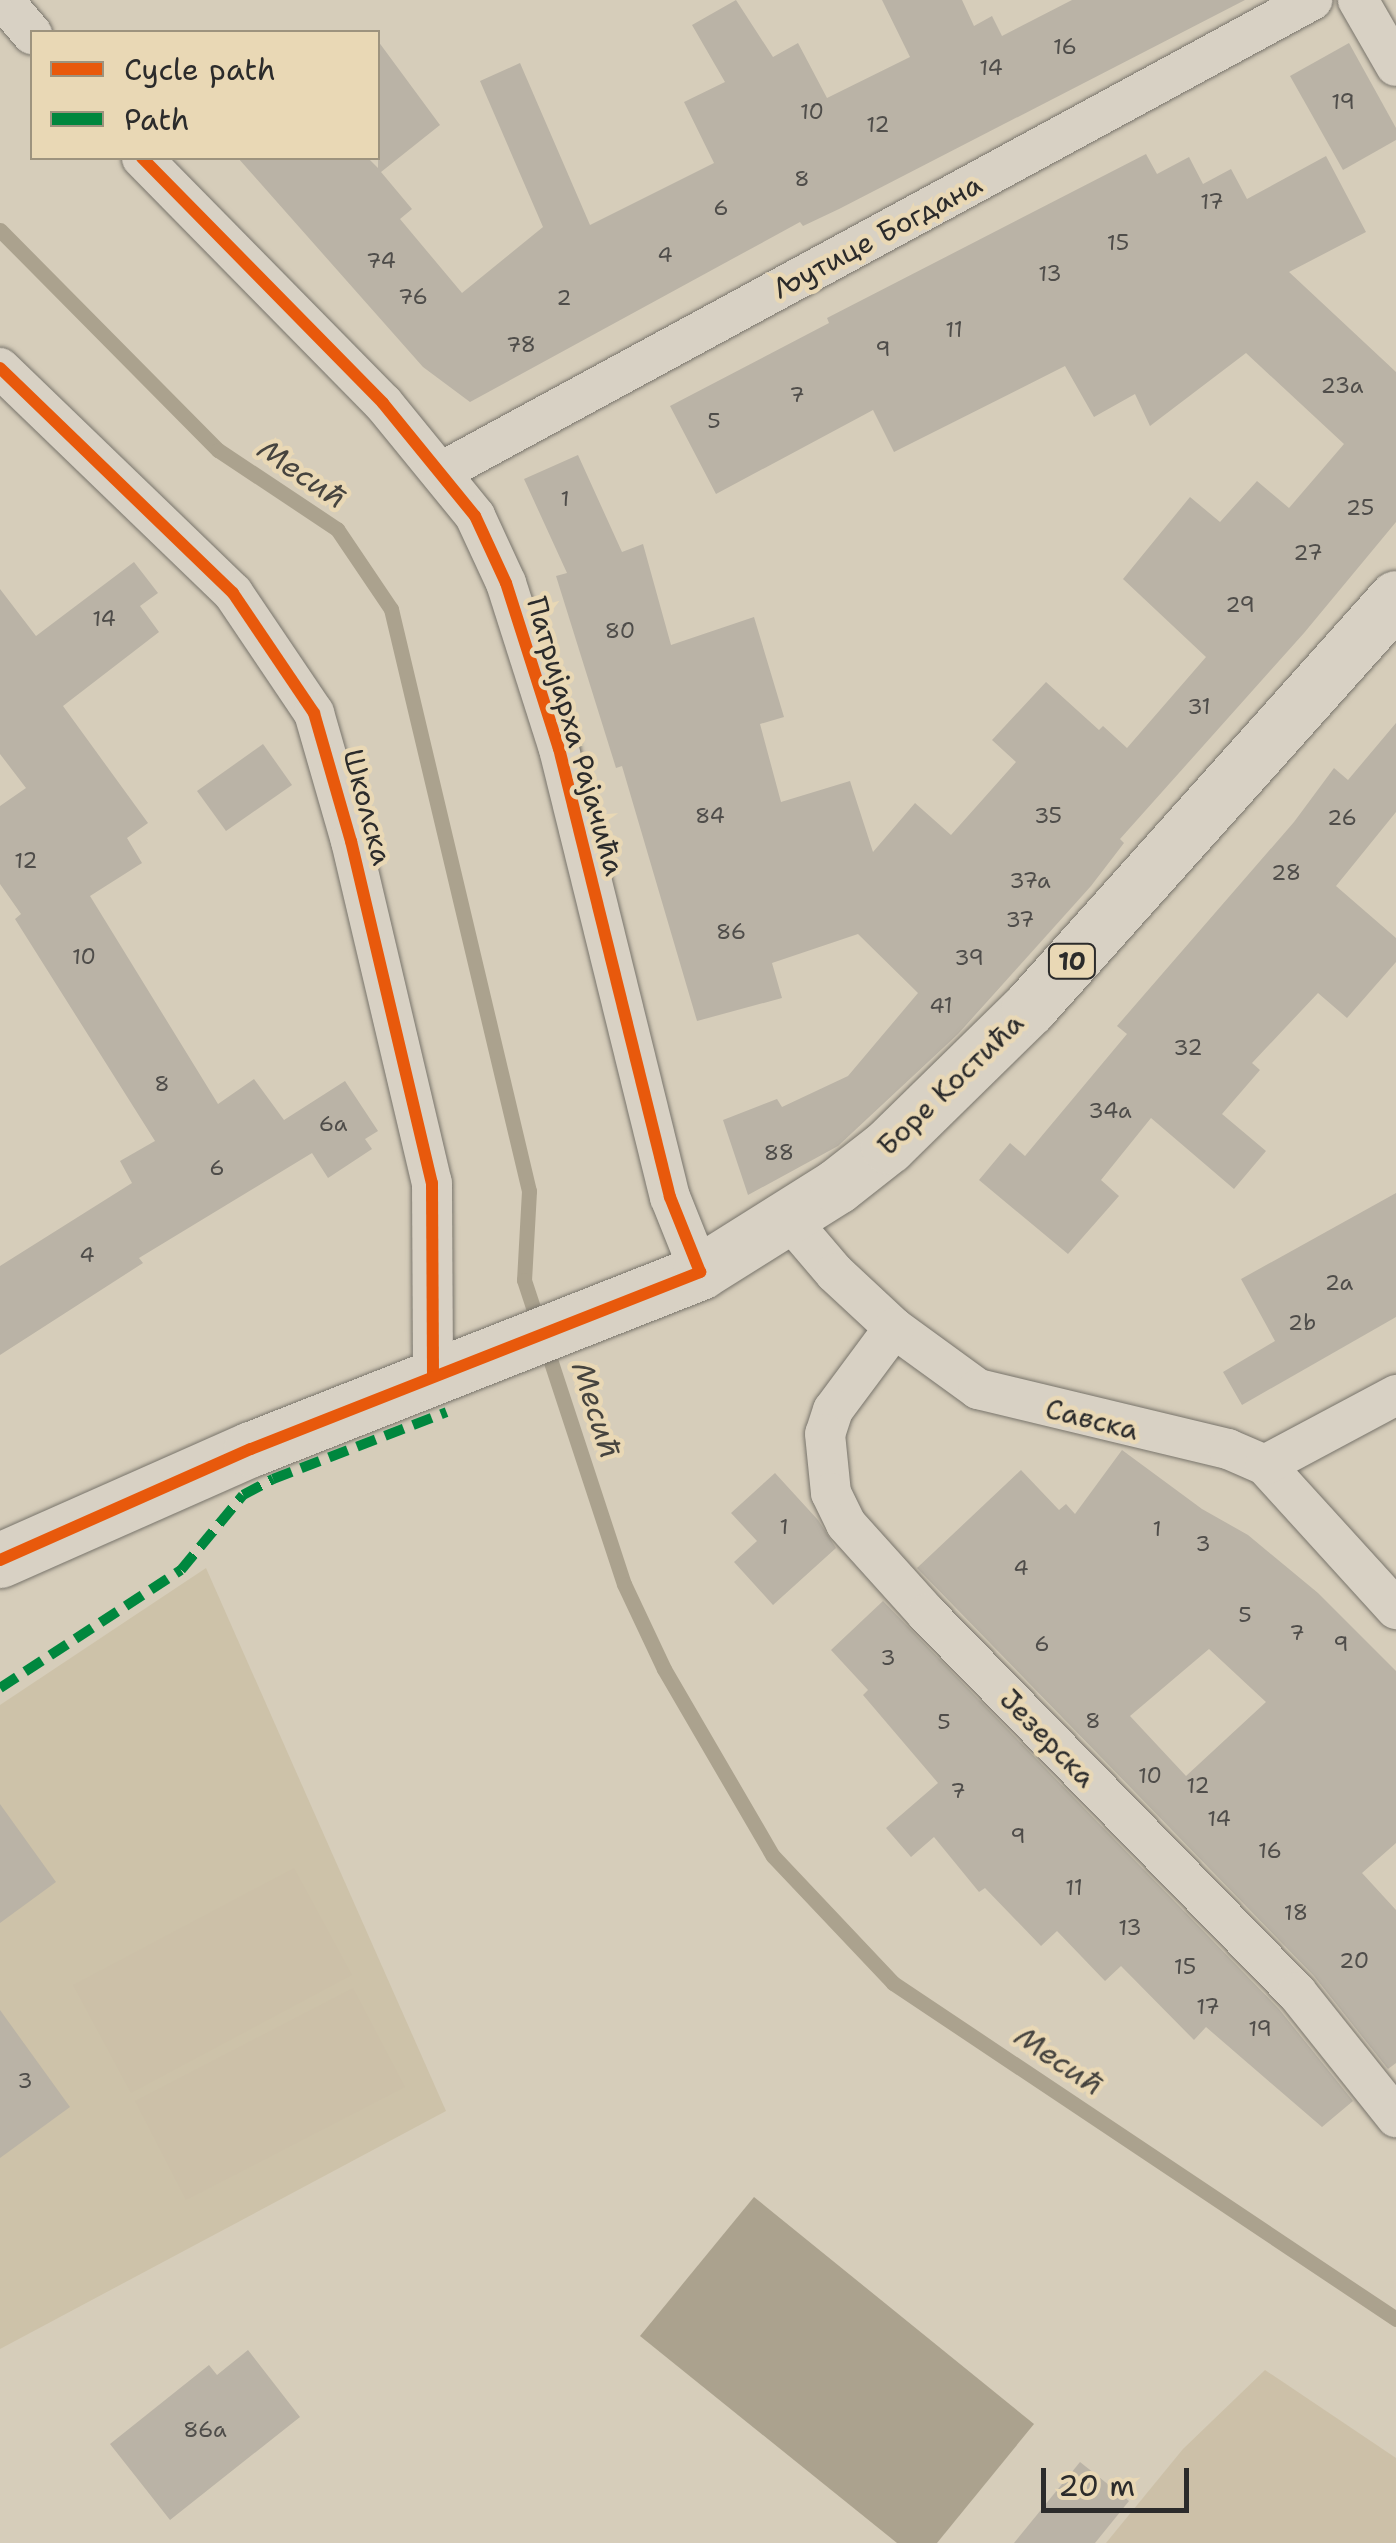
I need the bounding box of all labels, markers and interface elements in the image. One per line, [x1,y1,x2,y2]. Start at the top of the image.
legend [30,30,380,160]
house number: 16 [1053,34,1077,60]
text: Cycle path [124,49,276,90]
house number: 14 [979,55,1003,81]
house number: 19 [1331,89,1355,115]
text: Path [124,99,190,140]
house number: 10 [800,99,824,125]
house number: 12 [866,112,890,138]
house number: 8 [794,166,810,192]
street label: Љутице Богдана [767,167,987,305]
house number: 17 [1200,189,1224,215]
house number: 6 [713,195,729,221]
house number: 15 [1107,230,1129,256]
house number: 4 [657,242,673,268]
house number: 74 [366,248,396,274]
house number: 13 [1038,261,1062,287]
house number: 76 [398,284,428,310]
house number: 2 [556,285,572,311]
house number: 11 [945,317,963,343]
house number: 78 [506,332,536,358]
house number: 9 [875,336,891,362]
house number: 23a [1321,373,1363,399]
house number: 7 [789,382,805,408]
house number: 5 [707,408,721,434]
water label: Месић [251,431,353,517]
house number: 1 [560,486,570,512]
house number: 25 [1346,495,1374,521]
house number: 27 [1293,540,1323,566]
house number: 29 [1225,592,1255,618]
street label: Патријарха Рајачића [520,593,632,879]
house number: 14 [92,606,116,632]
house number: 80 [605,618,635,644]
house number: 31 [1187,694,1211,720]
street label: Школска [336,745,400,869]
house number: 84 [695,803,725,829]
house number: 35 [1034,803,1062,829]
house number: 26 [1327,805,1357,831]
house number: 12 [14,848,38,874]
house number: 28 [1271,860,1301,886]
house number: 37a [1009,868,1051,894]
house number: 37 [1006,907,1034,933]
house number: 86 [716,919,746,945]
road number: 10 [1047,941,1097,981]
house number: 10 [72,944,96,970]
house number: 39 [954,945,984,971]
house number: 41 [929,993,953,1019]
street label: Боре Костића [870,1006,1030,1162]
house number: 32 [1173,1035,1203,1061]
house number: 8 [154,1071,170,1097]
house number: 34a [1088,1098,1132,1124]
house number: 6a [319,1111,347,1137]
house number: 88 [764,1140,794,1166]
house number: 6 [209,1155,225,1181]
house number: 4 [79,1242,95,1268]
house number: 2a [1325,1270,1353,1296]
house number: 2b [1288,1310,1316,1336]
water label: Месић [564,1357,628,1463]
street label: Савска [1042,1391,1142,1447]
house number: 1 [779,1514,789,1540]
house number: 1 [1152,1516,1162,1542]
house number: 3 [1195,1531,1211,1557]
house number: 4 [1013,1555,1029,1581]
house number: 5 [1238,1602,1252,1628]
house number: 7 [1289,1620,1305,1646]
house number: 6 [1034,1631,1050,1657]
house number: 9 [1333,1631,1349,1657]
house number: 3 [880,1645,896,1671]
street label: Језерска [993,1682,1103,1794]
house number: 8 [1085,1708,1101,1734]
house number: 5 [937,1709,951,1735]
house number: 10 [1138,1763,1162,1789]
house number: 12 [1186,1773,1210,1799]
house number: 7 [950,1778,966,1804]
house number: 14 [1207,1806,1231,1832]
house number: 9 [1010,1823,1026,1849]
house number: 16 [1258,1838,1282,1864]
house number: 11 [1065,1875,1083,1901]
house number: 18 [1284,1900,1308,1926]
house number: 13 [1118,1915,1142,1941]
house number: 20 [1339,1948,1369,1974]
house number: 15 [1174,1954,1196,1980]
house number: 17 [1196,1994,1220,2020]
house number: 19 [1248,2016,1272,2042]
water label: Месић [1008,2018,1110,2104]
house number: 3 [17,2068,33,2094]
house number: 86a [183,2417,227,2443]
scale bar [1046,2448,1194,2510]
text: 20 m [1058,2465,1135,2506]

